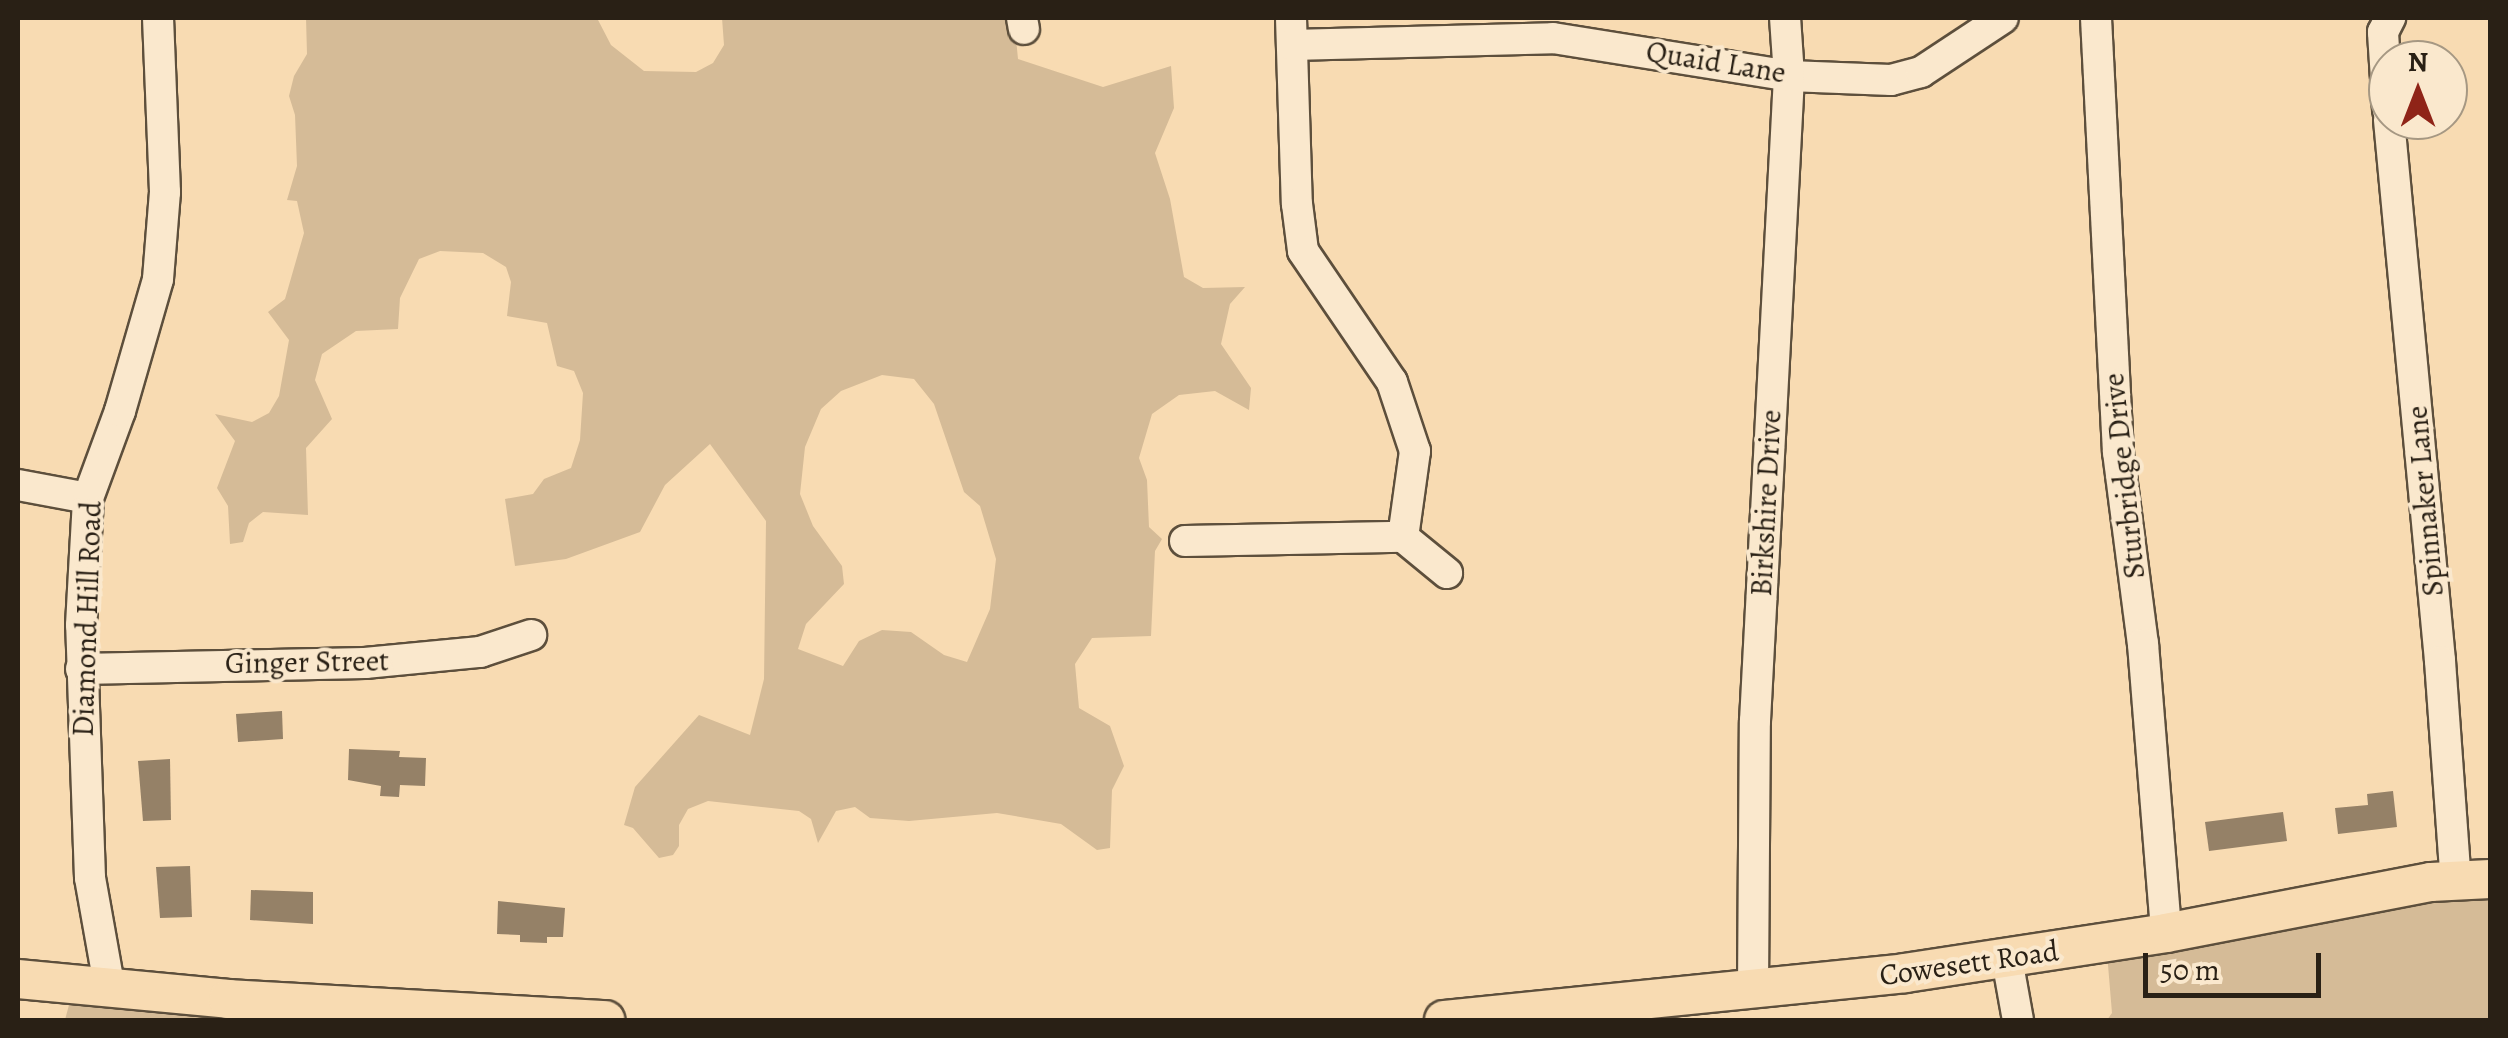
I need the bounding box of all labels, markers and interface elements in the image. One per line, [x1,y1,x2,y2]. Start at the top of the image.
street label: Quaid Lane [1644,33,1788,91]
north arrow [2368,40,2468,140]
text: N [2408,43,2428,81]
street label: Sturbridge Drive [2095,371,2153,581]
street label: Spinnaker Lane [2399,404,2451,598]
street label: Birkshire Drive [1743,409,1789,597]
street label: Diamond Hill Road [65,501,109,737]
street label: Ginger Street [225,643,389,681]
street label: Cowesett Road [1877,933,2061,993]
scale bar [2148,933,2326,995]
text: 50 m [2160,950,2220,990]

